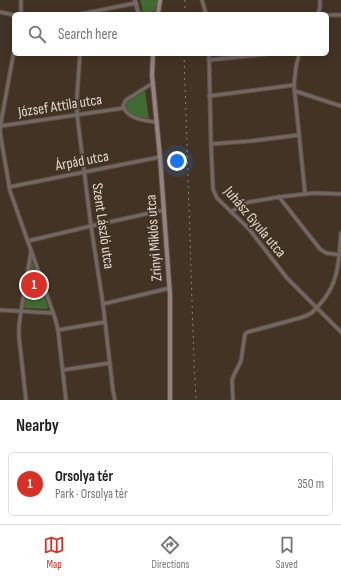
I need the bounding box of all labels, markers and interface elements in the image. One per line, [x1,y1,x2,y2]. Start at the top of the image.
search box [12,12,329,56]
icon: search [26,23,48,45]
text: Search here [58,25,118,44]
street label: József Attila utca [16,90,103,122]
street label: Árpád utca [53,146,110,176]
your location [167,151,187,171]
street label: Szent László utca [88,182,118,270]
street label: Juhász Gyula utca [219,182,290,262]
street label: Zrínyi Miklós utca [141,194,167,282]
pin: 1 [21,270,47,300]
text: Nearby [16,416,59,436]
text: Orsolya tér [55,467,113,486]
text: 1 [27,476,33,492]
text: 350 m [297,476,324,492]
text: Park · Orsolya tér [55,486,128,502]
tab: Map [43,534,65,571]
tab: Directions [152,534,189,571]
tab: Saved [276,534,298,571]

